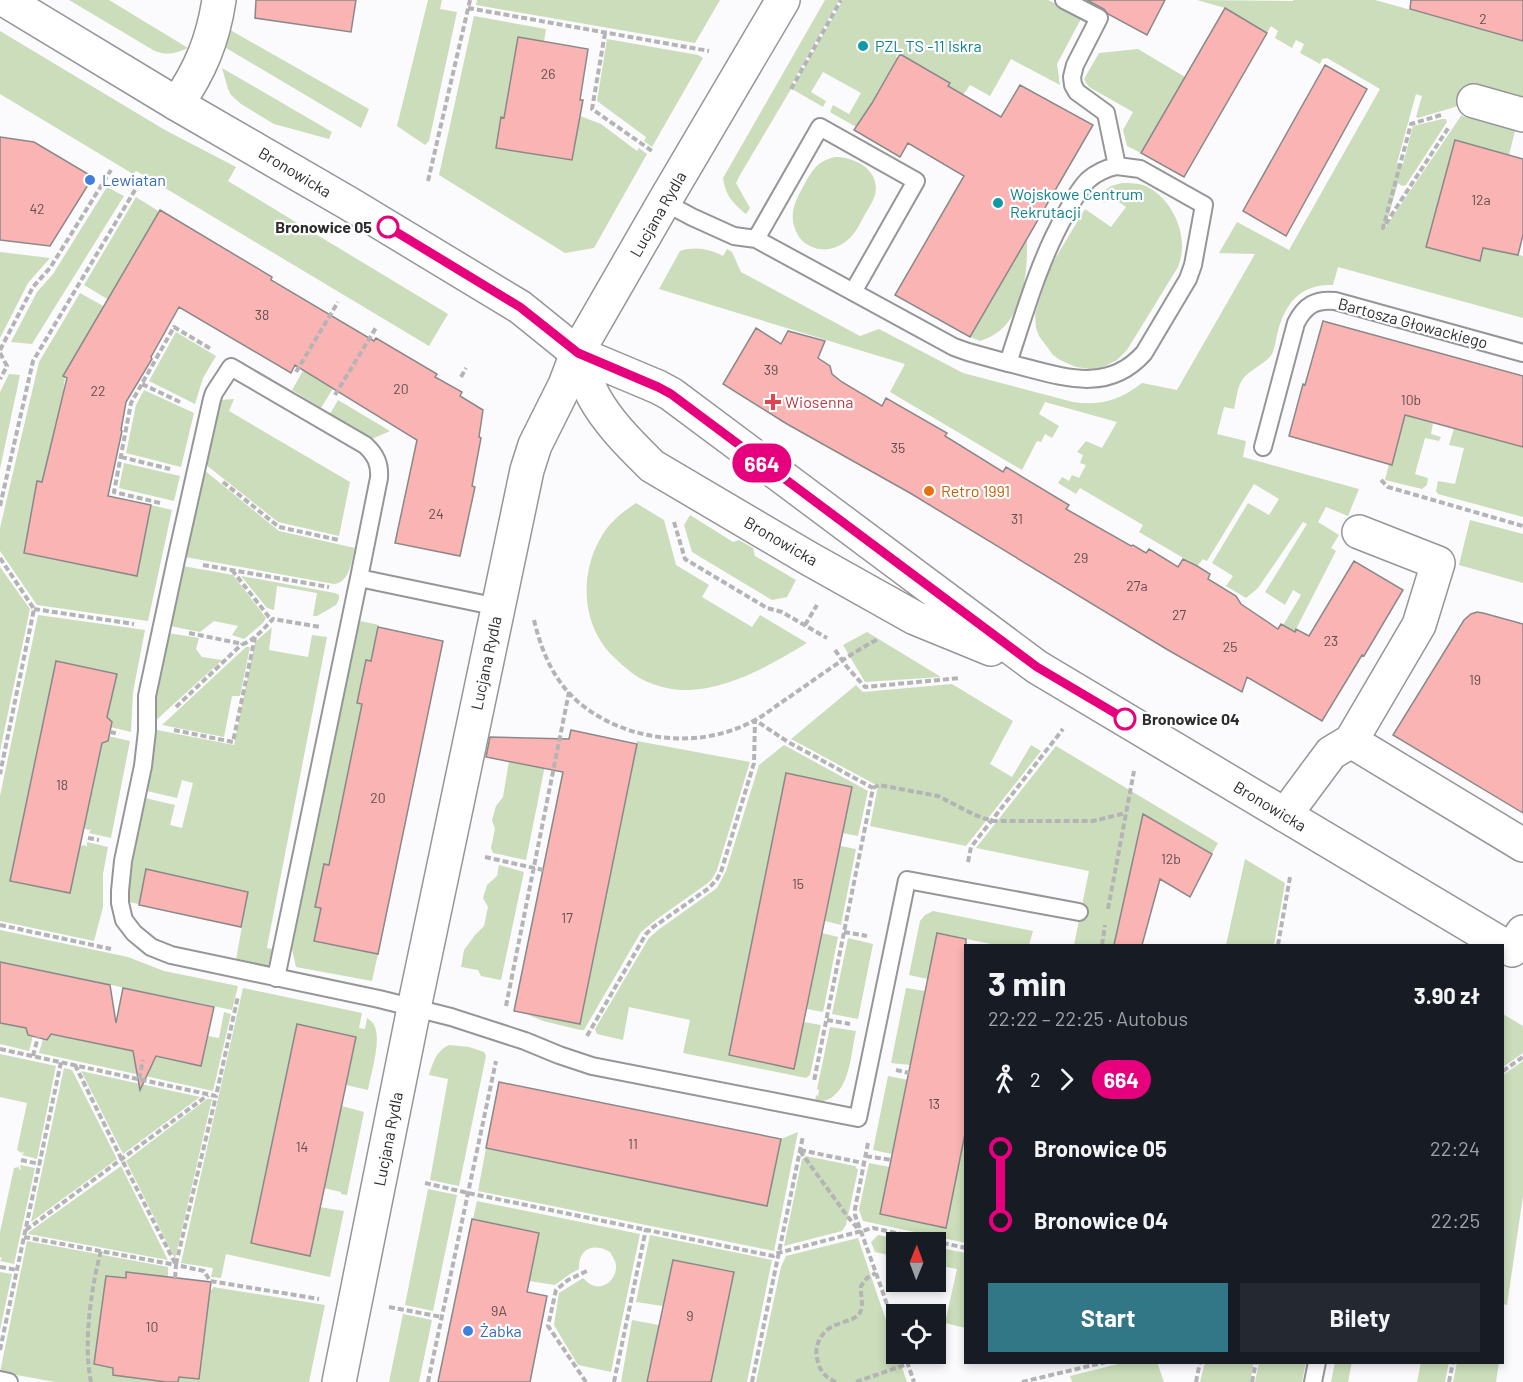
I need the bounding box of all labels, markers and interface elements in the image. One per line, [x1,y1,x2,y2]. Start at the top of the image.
house number: 2 [1479,10,1487,27]
place label: PZL TS -11 Iskra [875,36,982,55]
marker: PZL TS -11 Iskra [856,39,870,53]
house number: 26 [541,65,555,82]
street label: Bronowicka [255,142,335,201]
street label: Lucjana Rydla [625,168,690,260]
place label: Lewiatan [102,170,166,189]
marker: Lewiatan [83,173,97,187]
place label: Wojskowe Centrum Rekrutacji [1010,184,1143,221]
house number: 12a [1471,191,1491,208]
marker: Wojskowe Centrum Rekrutacji [991,196,1005,210]
house number: 42 [29,200,45,217]
marker: Bronowice 05 [377,216,399,238]
place label: Bronowice 05 [275,217,372,236]
street label: Bartosza Głowackiego [1336,293,1490,352]
house number: 38 [255,306,269,323]
house number: 39 [764,361,778,378]
house number: 20 [393,380,409,397]
house number: 22 [90,382,106,399]
house number: 10b [1401,391,1421,408]
place label: Wiosenna [785,392,854,411]
marker: Wiosenna [766,395,780,409]
house number: 35 [891,439,905,456]
line badge: 664 [728,444,796,482]
text: 664 [744,451,780,476]
place label: Retro 1991 [941,481,1010,500]
marker: Retro 1991 [922,484,936,498]
house number: 24 [428,505,444,522]
house number: 31 [1011,510,1023,527]
street label: Bronowicka [741,512,821,569]
house number: 29 [1074,549,1088,566]
house number: 27a [1126,577,1148,594]
house number: 27 [1172,606,1186,623]
street label: Lucjana Rydla [466,614,505,712]
house number: 23 [1324,632,1338,649]
house number: 25 [1223,638,1237,655]
house number: 19 [1469,671,1481,688]
marker: Bronowice 04 [1114,708,1136,730]
place label: Bronowice 04 [1142,709,1240,728]
house number: 18 [56,776,68,793]
street label: Bronowicka [1230,776,1310,835]
house number: 20 [370,789,386,806]
house number: 12b [1161,850,1181,867]
house number: 15 [792,875,804,892]
house number: 17 [561,909,573,926]
text: 3 min [988,963,1066,1003]
text: 3.90 zł [1414,982,1480,1008]
text: 22:22 – 22:25 · Autobus [988,1006,1188,1030]
icon: walk [988,1063,1021,1096]
icon: forward [1050,1063,1083,1096]
text: 2 [1030,1067,1041,1091]
text: 664 [1104,1067,1139,1092]
street label: Lucjana Rydla [369,1090,406,1188]
house number: 13 [928,1095,940,1112]
house number: 11 [628,1135,638,1152]
text: Bronowice 05 [1034,1135,1167,1161]
text: 22:24 [1430,1136,1480,1160]
house number: 14 [296,1138,308,1155]
text: Bronowice 04 [1034,1207,1168,1233]
text: 22:25 [1431,1208,1480,1232]
north arrow [886,1232,946,1292]
map controls [886,1232,946,1364]
button: Start [988,1283,1228,1352]
button: Bilety [1240,1283,1480,1352]
house number: 9A [491,1302,507,1319]
button: locate [886,1304,946,1364]
house number: 9 [686,1307,694,1324]
house number: 10 [146,1318,158,1335]
place label: Żabka [480,1321,522,1340]
marker: Żabka [461,1324,475,1338]

